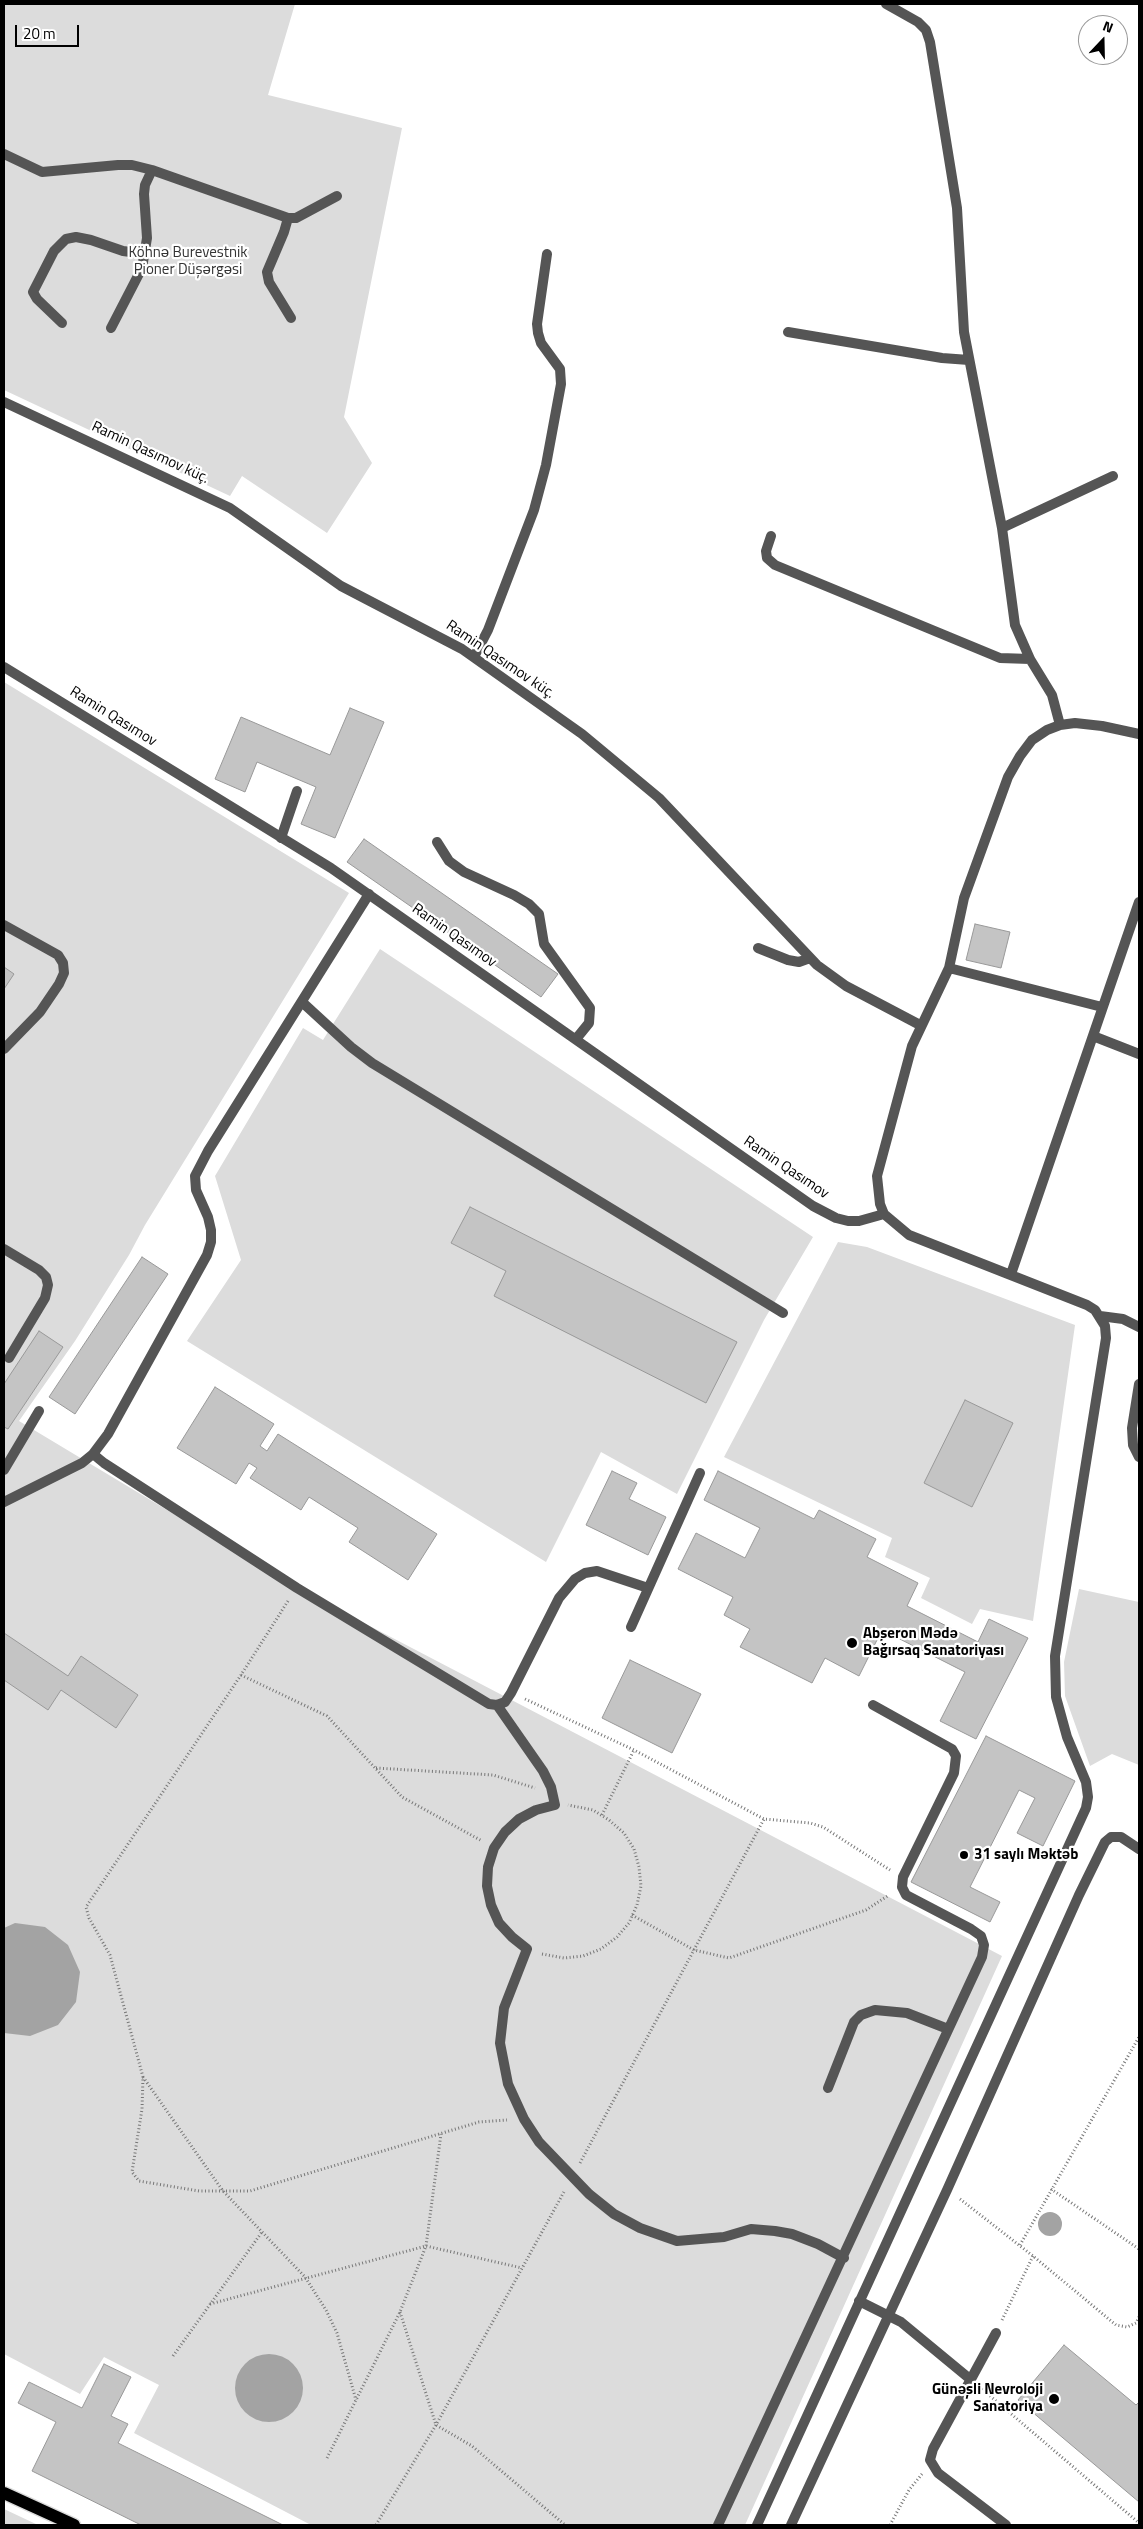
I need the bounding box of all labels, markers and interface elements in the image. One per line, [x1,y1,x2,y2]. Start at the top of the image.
scale bar [18,15,81,47]
north arrow [1078,15,1128,65]
text: N [1100,15,1116,38]
text: 20 m [23,22,56,45]
park label: Köhnə Burevestnik Pioner Düşərgəsi [128,244,248,279]
street label: Ramin Qasımov küç. [88,418,212,488]
street label: Ramin Qasımov küç. [442,617,558,703]
street label: Ramin Qasımov [66,683,160,751]
street label: Ramin Qasımov [408,900,500,972]
street label: Ramin Qasımov [740,1133,832,1203]
place label: Abşeron Mədə Bağırsaq Sanatoriyası [863,1625,1004,1660]
marker: Abşeron Mədə Bağırsaq Sanatoriyası [845,1636,859,1650]
place label: 31 saylı Məktəb [974,1846,1078,1864]
marker: 31 saylı Məktəb [958,1849,970,1861]
place label: Günəşli Nevroloji Sanatoriya [932,2381,1043,2416]
marker: Günəşli Nevroloji Sanatoriya [1047,2392,1061,2406]

